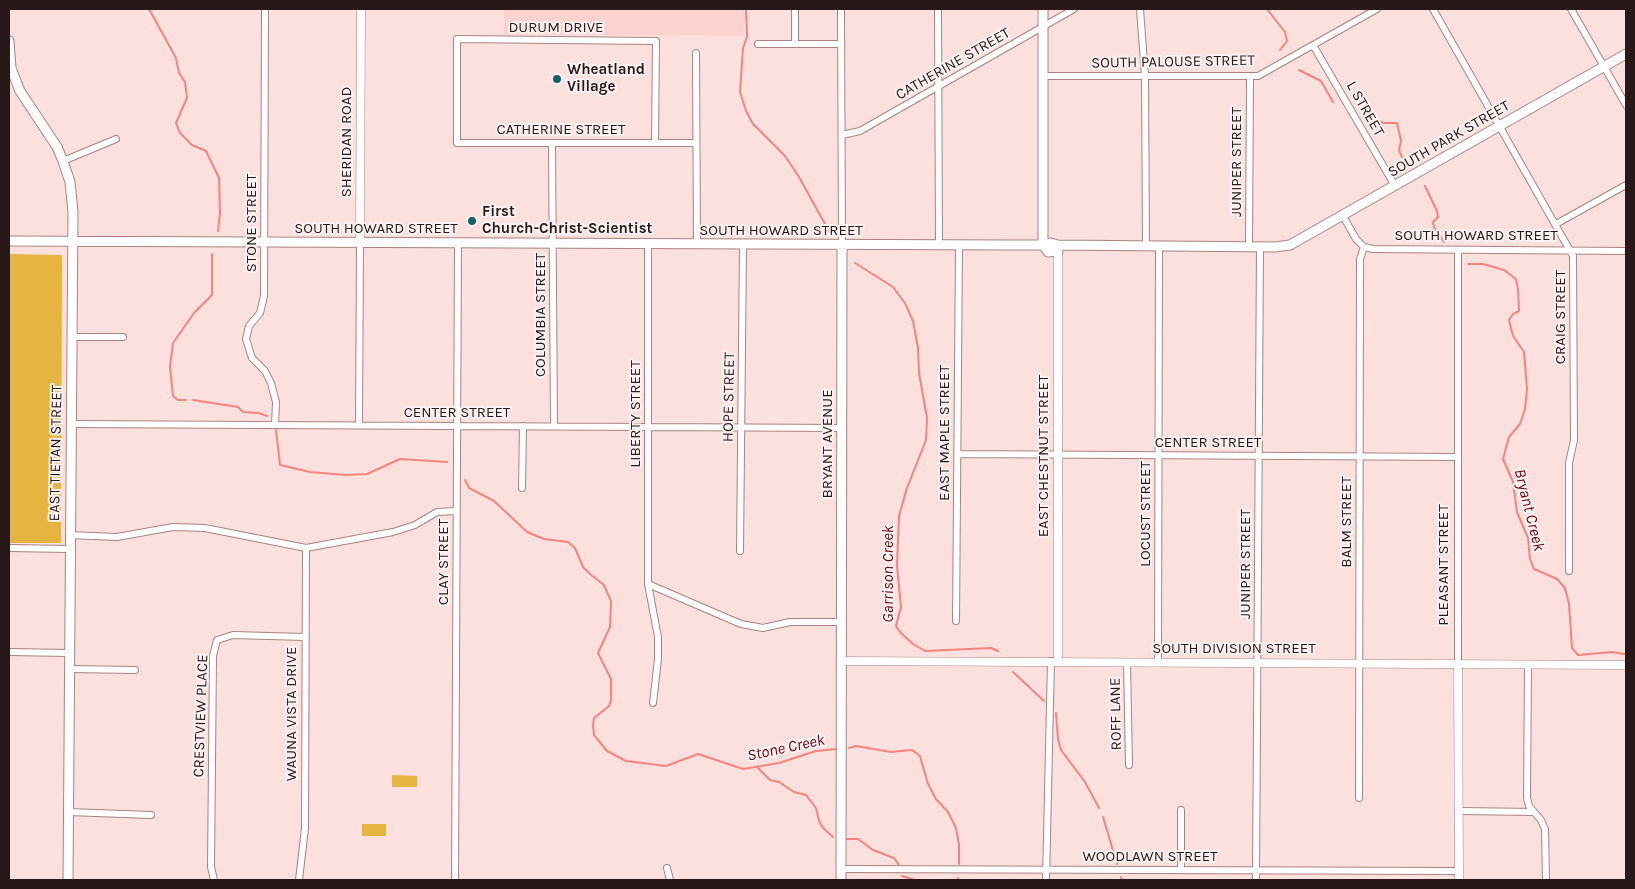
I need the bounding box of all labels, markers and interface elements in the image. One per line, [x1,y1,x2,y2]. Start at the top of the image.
street label: DURUM DRIVE [508,19,604,37]
street label: CATHERINE STREET [893,24,1013,104]
street label: SOUTH PALOUSE STREET [1091,52,1255,72]
place label: Wheatland Village [567,61,645,96]
marker: Wheatland Village [551,73,563,85]
street label: L STREET [1342,78,1388,140]
street label: SHERIDAN ROAD [338,87,356,197]
street label: SOUTH PARK STREET [1385,97,1513,181]
street label: JUNIPER STREET [1228,107,1246,217]
street label: CATHERINE STREET [497,121,625,139]
street label: STONE STREET [243,174,261,272]
place label: First Church-Christ-Scientist [482,203,653,238]
marker: First Church-Christ-Scientist [466,215,478,227]
street label: SOUTH HOWARD STREET [294,220,458,238]
street label: SOUTH HOWARD STREET [699,222,863,240]
street label: SOUTH HOWARD STREET [1394,227,1558,245]
street label: COLUMBIA STREET [532,253,550,377]
street label: CRAIG STREET [1552,270,1570,364]
street label: HOPE STREET [719,352,739,442]
street label: LIBERTY STREET [627,360,645,468]
street label: EAST MAPLE STREET [936,365,954,501]
street label: EAST CHESTNUT STREET [1035,375,1053,537]
street label: EAST TIETAN STREET [46,384,66,522]
street label: BRYANT AVENUE [819,389,837,499]
street label: CENTER STREET [404,404,510,422]
street label: CENTER STREET [1155,434,1261,452]
street label: LOCUST STREET [1137,461,1155,567]
water label: Bryant Creek [1509,467,1549,553]
street label: BALM STREET [1338,476,1356,568]
street label: PLEASANT STREET [1435,504,1453,626]
street label: JUNIPER STREET [1237,509,1255,619]
street label: CLAY STREET [435,519,453,605]
water label: Garrison Creek [878,525,898,623]
street label: SOUTH DIVISION STREET [1152,640,1316,658]
street label: WAUNA VISTA DRIVE [283,647,301,781]
street label: CRESTVIEW PLACE [190,654,212,778]
street label: ROFF LANE [1106,678,1126,750]
water label: Stone Creek [745,730,827,766]
street label: WOODLAWN STREET [1082,848,1218,866]

